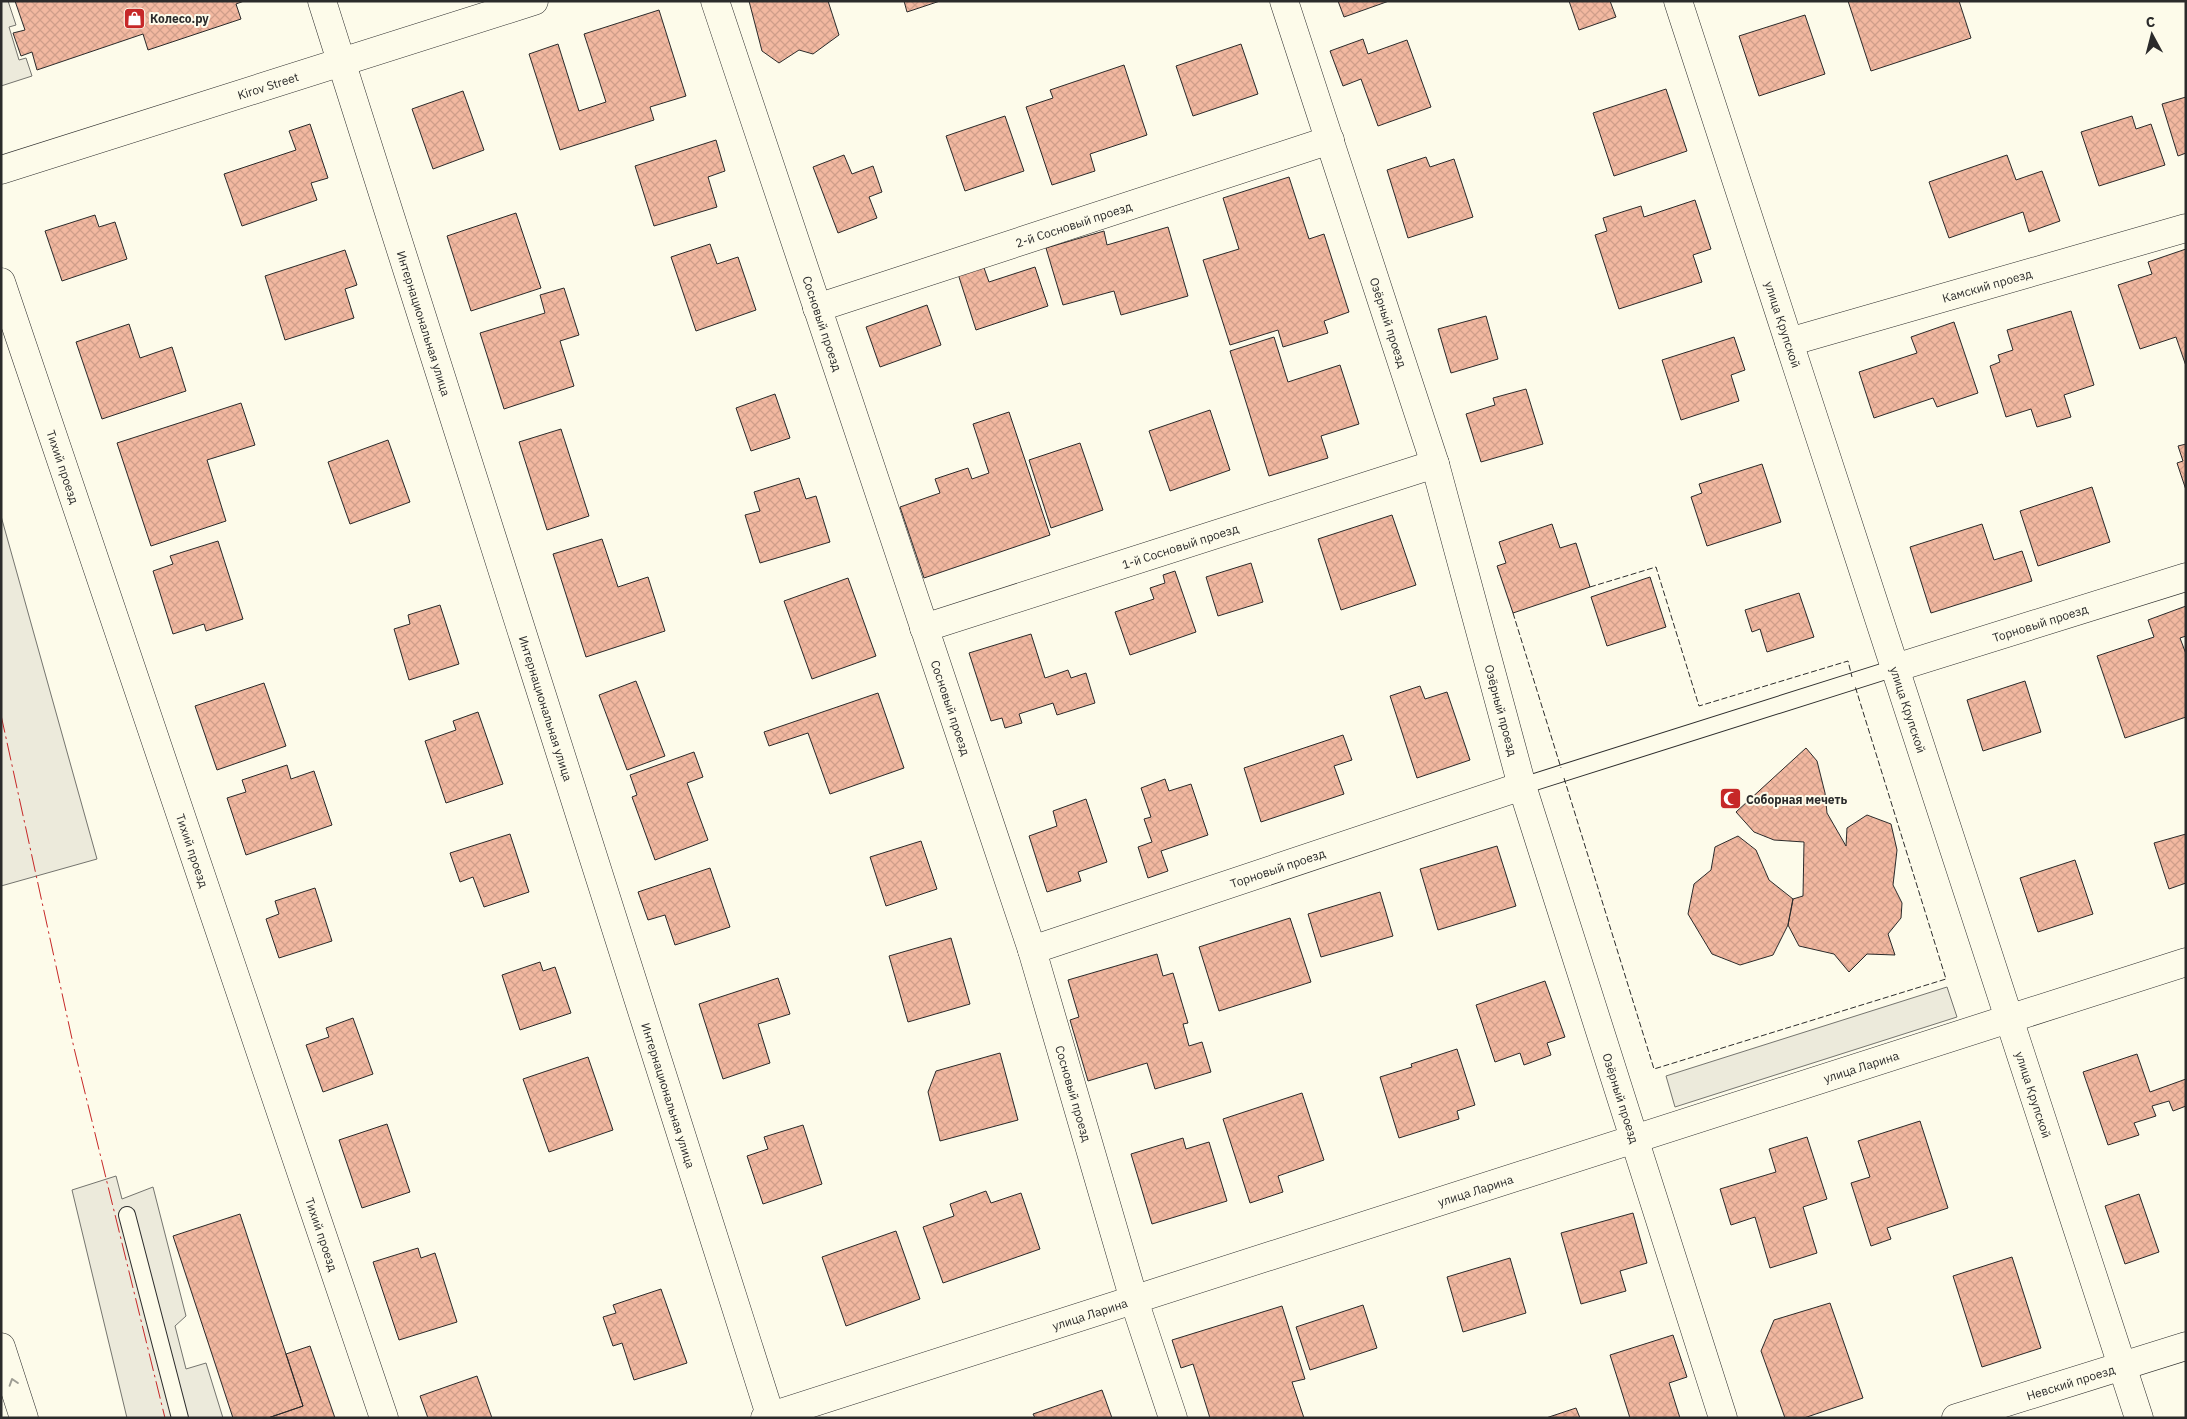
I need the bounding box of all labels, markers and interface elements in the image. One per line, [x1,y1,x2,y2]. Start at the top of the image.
shop icon: Колесо.ру [122,6,146,30]
north arrow [2127,10,2177,60]
place label: Колесо.ру [150,11,209,26]
text: С [2145,13,2156,32]
street label: Kirov Street [235,69,300,102]
street label: 2-й Сосновый проезд [1013,198,1134,250]
street label: Интернациональная улица [394,249,454,398]
street label: Камский проезд [1940,265,2034,305]
street label: Сосновый проезд [800,274,846,373]
street label: Озёрный проезд [1367,275,1411,369]
street label: улица Крупской [1762,279,1804,369]
street label: Тихий проезд [44,428,83,506]
street label: 1-й Сосновый проезд [1120,520,1240,572]
street label: Торновый проезд [1990,601,2090,645]
street label: Интернациональная улица [516,634,576,783]
street label: Сосновый проезд [928,658,974,757]
street label: Озёрный проезд [1482,663,1521,758]
street label: улица Крупской [1887,664,1930,755]
mosque icon: Cоборная мечеть [1718,787,1742,811]
place label: Cоборная мечеть [1746,792,1847,807]
street label: Тихий проезд [173,812,212,889]
street label: Торновый проезд [1228,845,1327,891]
street label: Интернациональная улица [639,1021,699,1171]
street label: Сосновый проезд [1053,1044,1095,1143]
street label: улица Ларина [1821,1047,1901,1085]
street label: улица Крупской [2013,1049,2055,1140]
street label: Озёрный проезд [1600,1051,1643,1145]
street label: улица Ларина [1436,1171,1515,1209]
street label: Тихий проезд [303,1196,341,1273]
street label: улица Ларина [1050,1295,1130,1333]
street label: Невский проезд [2024,1361,2117,1403]
one-way arrow [8,1379,18,1387]

